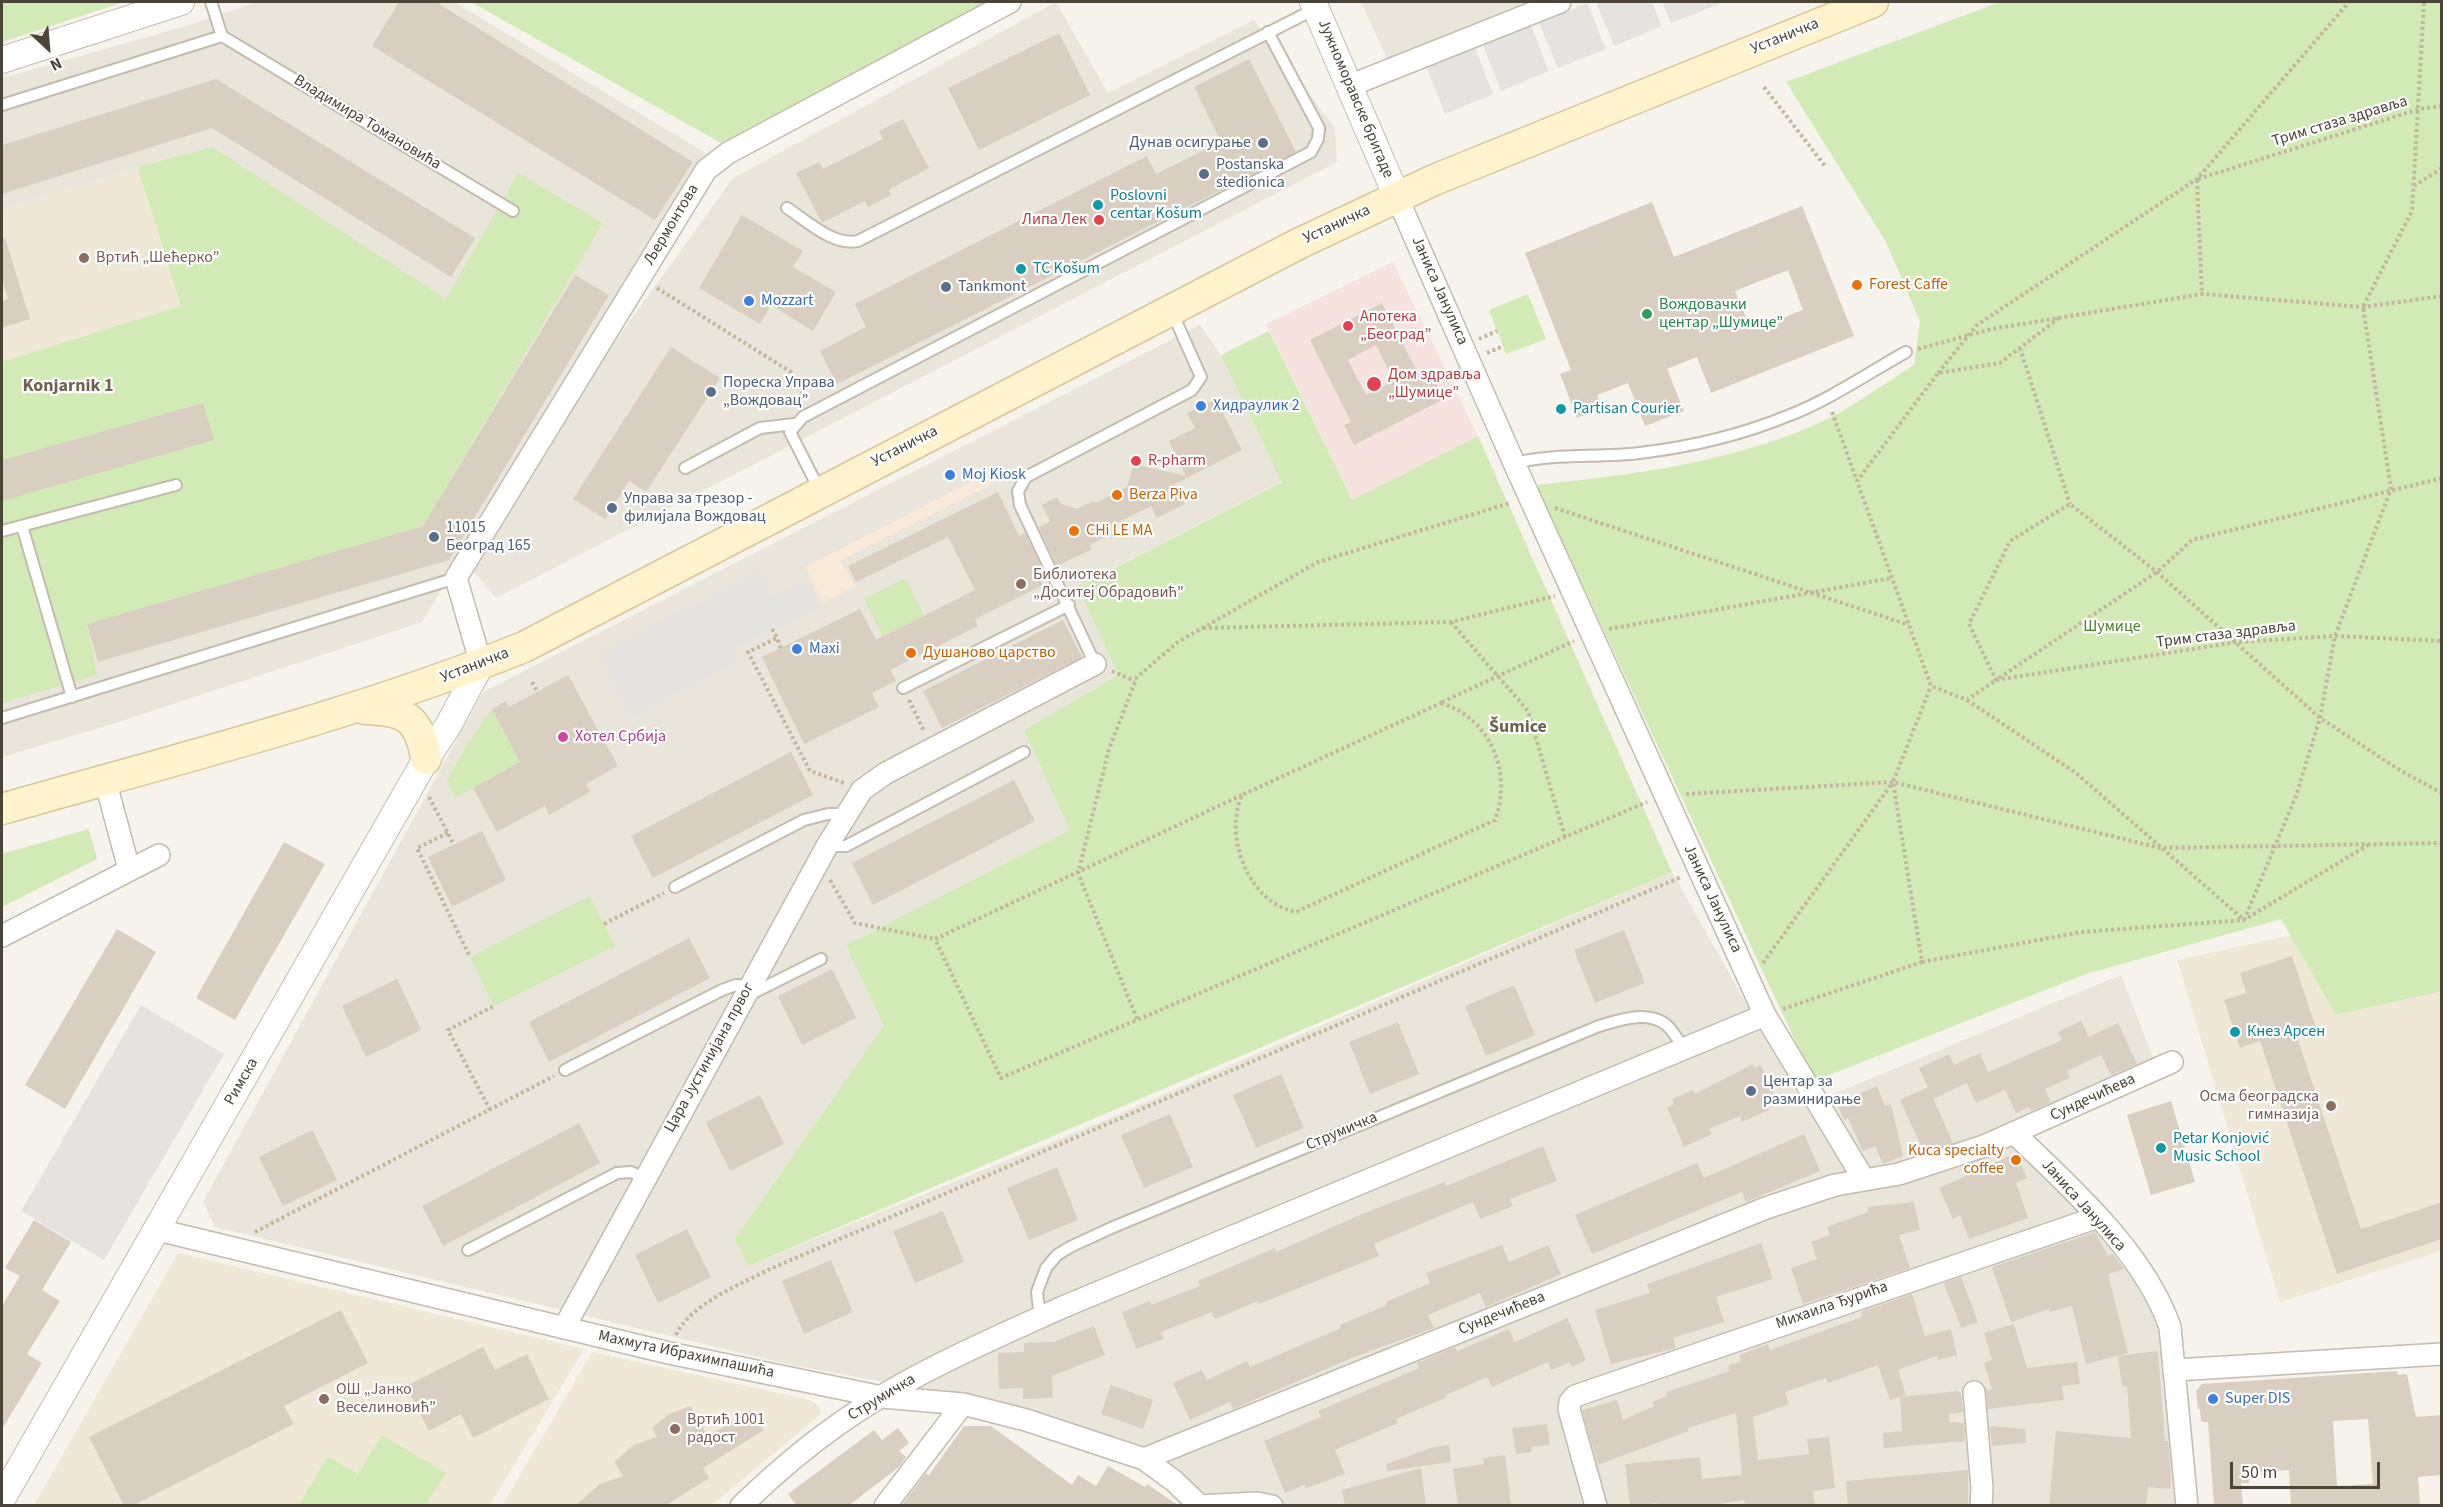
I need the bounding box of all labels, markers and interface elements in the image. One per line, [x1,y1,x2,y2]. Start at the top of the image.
street label: Устаничка [1748,15,1822,59]
street label: Јужноморавске бригаде [1313,17,1397,181]
north arrow [18,18,78,78]
text: N [46,52,66,76]
street label: Владимира Томановића [290,71,444,175]
street label: Трим стаза здравља [2270,92,2410,152]
place label: Дунав осигурање [1129,133,1251,153]
marker: Дунав осигурање [1256,136,1270,150]
place label: Postanska stedionica [1216,155,1285,193]
marker: Postanska stedionica [1197,167,1211,181]
street label: Љермонтова [640,181,704,269]
place label: Poslovni centar Košum [1110,186,1202,224]
marker: Poslovni centar Košum [1091,198,1105,212]
street label: Устаничка [1300,201,1374,249]
place label: Липа Лек [1022,210,1087,230]
marker: Липа Лек [1092,213,1106,227]
street label: Јаниса Јанулиса [1406,234,1472,348]
place label: Вртић „Шећерко” [96,248,219,268]
marker: Вртић „Шећерко” [77,251,91,265]
place label: TC Košum [1033,259,1100,279]
marker: TC Košum [1014,262,1028,276]
place label: Forest Caffe [1869,275,1948,295]
place label: Tankmont [958,277,1026,297]
marker: Forest Caffe [1850,278,1864,292]
marker: Tankmont [939,280,953,294]
place label: Mozzart [761,291,813,311]
marker: Mozzart [742,294,756,308]
place label: Вождовачки центар „Шумице” [1659,295,1783,333]
place label: Апотека „Београд” [1360,307,1431,345]
marker: Вождовачки центар „Шумице” [1640,307,1654,321]
marker: Апотека „Београд” [1341,319,1355,333]
place label: Дом здравља „Шумице” [1388,365,1481,403]
place label: Пореска Управа „Вождовац” [723,373,835,411]
marker: Дом здравља „Шумице” [1365,375,1383,393]
district label: Konjarnik 1 [23,376,113,398]
marker: Пореска Управа „Вождовац” [704,385,718,399]
place label: Хидраулик 2 [1213,396,1300,416]
marker: Хидраулик 2 [1194,399,1208,413]
place label: Partisan Courier [1573,399,1681,419]
marker: Partisan Courier [1554,402,1568,416]
street label: Устаничка [869,422,941,472]
place label: R-pharm [1148,451,1206,471]
marker: R-pharm [1129,454,1143,468]
place label: Moj Kiosk [962,465,1026,485]
marker: Moj Kiosk [943,468,957,482]
place label: Berza Piva [1129,485,1198,505]
marker: Berza Piva [1110,488,1124,502]
place label: Управа за трезор - филијала Вождовац [624,489,766,527]
marker: Управа за трезор - филијала Вождовац [605,501,619,515]
place label: 11015 Београд 165 [446,518,531,556]
place label: CHi LE MA [1086,521,1152,541]
marker: CHi LE MA [1067,524,1081,538]
marker: 11015 Београд 165 [427,530,441,544]
place label: Библиотека „Доситеј Обрадовић” [1033,565,1184,603]
marker: Библиотека „Доситеј Обрадовић” [1014,577,1028,591]
park label: Шумице [2083,617,2141,637]
street label: Трим стаза здравља [2155,617,2297,653]
place label: Maxi [809,639,840,659]
marker: Maxi [790,642,804,656]
place label: Душаново царство [923,643,1056,663]
street label: Устаничка [438,644,512,688]
marker: Душаново царство [904,646,918,660]
district label: Šumice [1489,717,1547,739]
place label: Хотел Србија [575,727,666,747]
marker: Хотел Србија [556,730,570,744]
street label: Јаниса Јанулиса [1679,842,1745,956]
street label: Цара Јустинијана првог [661,980,759,1136]
place label: Кнез Арсен [2247,1022,2325,1042]
marker: Кнез Арсен [2228,1025,2242,1039]
street label: Римска [221,1055,263,1109]
street label: Сундечићева [2047,1070,2139,1126]
place label: Центар за разминирање [1763,1072,1861,1110]
marker: Центар за разминирање [1744,1084,1758,1098]
place label: Осма београдска гимназија [2199,1087,2319,1125]
marker: Осма београдска гимназија [2324,1099,2338,1113]
street label: Струмичка [1303,1108,1381,1156]
place label: Petar Konjović Music School [2173,1129,2269,1167]
place label: Kuca specialty coffee [1908,1141,2004,1179]
marker: Petar Konjović Music School [2154,1141,2168,1155]
marker: Kuca specialty coffee [2009,1153,2023,1167]
street label: Јаниса Јанулиса [2037,1156,2129,1256]
street label: Михаила Ђурића [1773,1278,1891,1334]
street label: Сундечићева [1456,1288,1548,1340]
street label: Махмута Ибрахимпашића [596,1327,776,1383]
street label: Струмичка [845,1370,919,1426]
place label: ОШ „Јанко Веселиновић” [336,1380,436,1418]
place label: Super DIS [2225,1389,2290,1409]
marker: ОШ „Јанко Веселиновић” [317,1392,331,1406]
marker: Super DIS [2206,1392,2220,1406]
place label: Вртић 1001 радост [687,1410,765,1448]
marker: Вртић 1001 радост [668,1422,682,1436]
scale bar [2233,1450,2383,1488]
text: 50 m [2241,1460,2277,1485]

